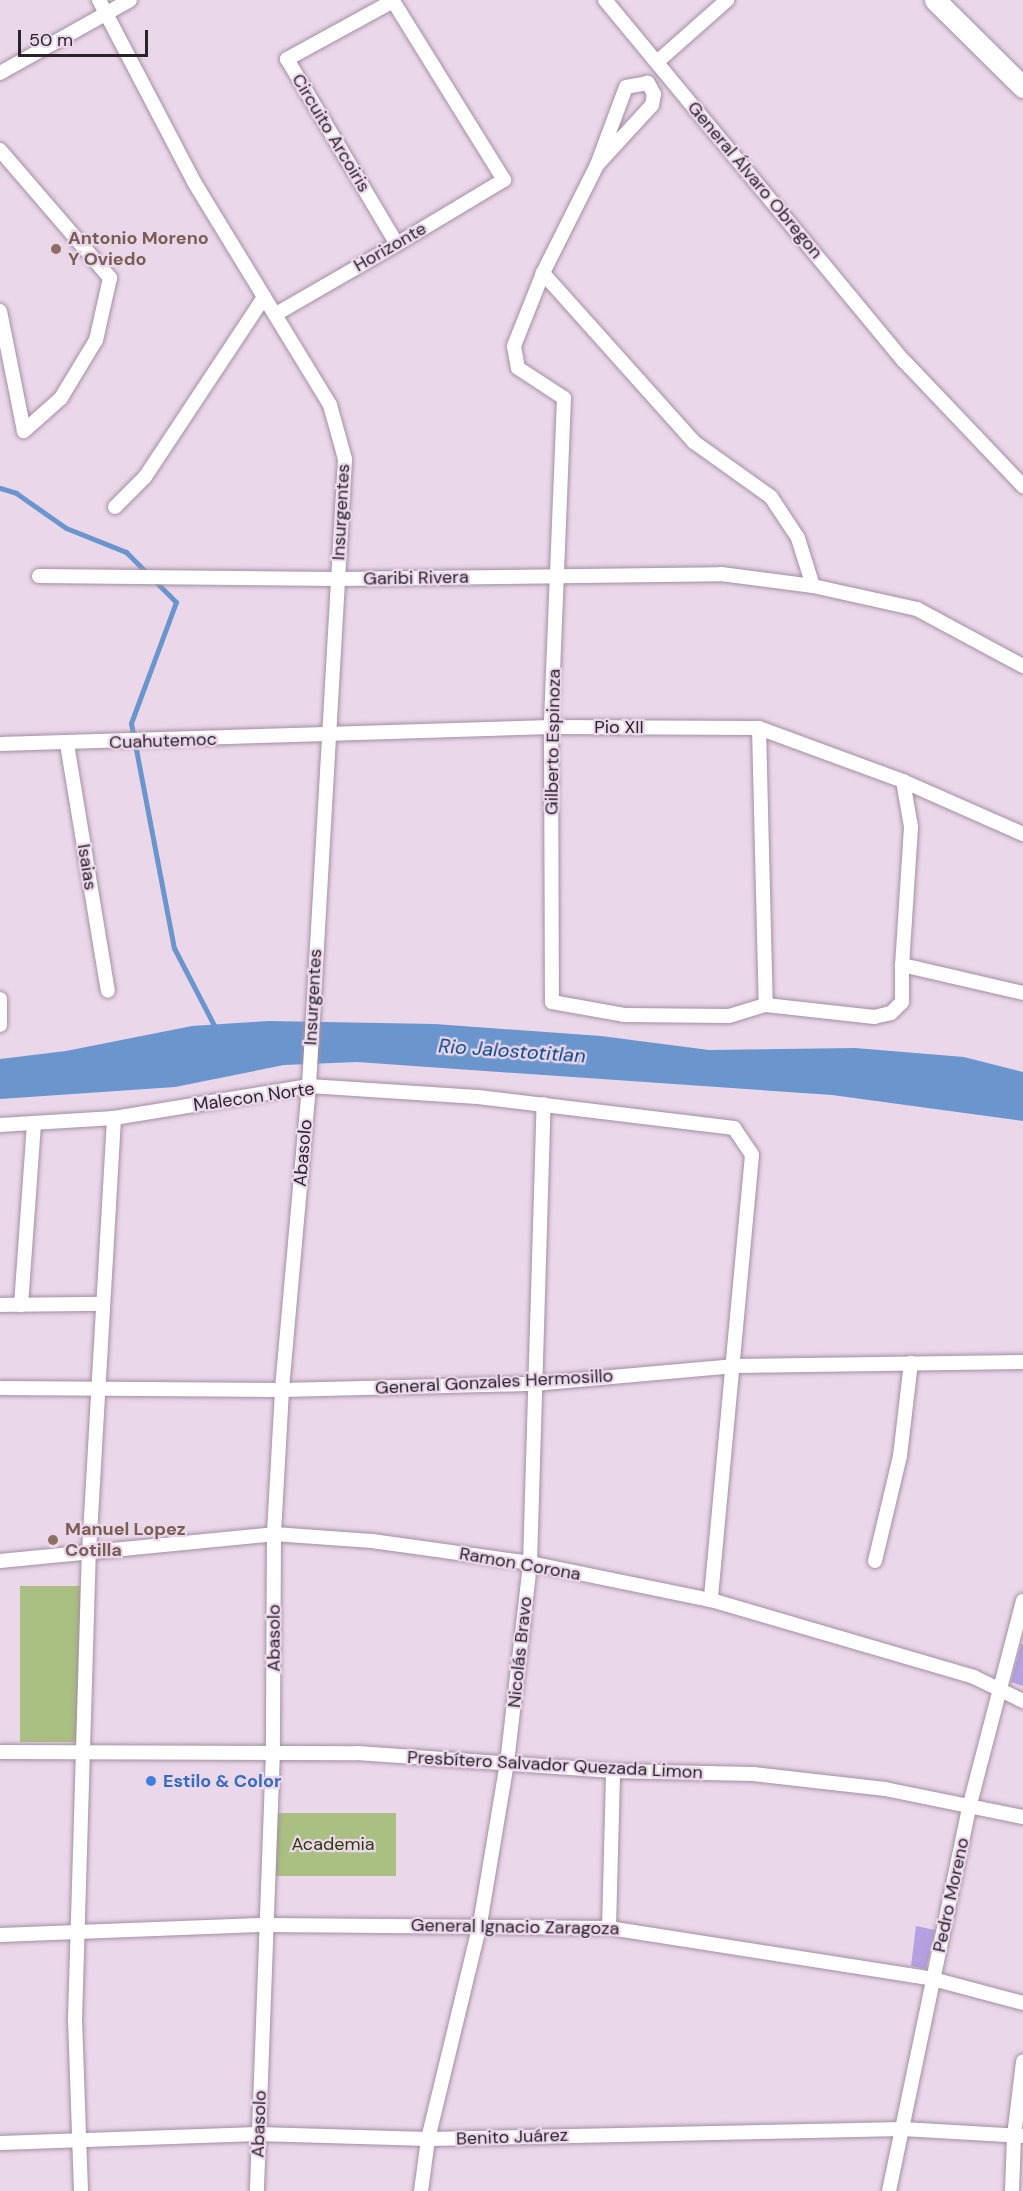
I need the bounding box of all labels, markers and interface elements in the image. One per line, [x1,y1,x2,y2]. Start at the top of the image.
scale bar [21,18,152,56]
text: 50 m [29,28,73,52]
street label: Circuito Arcoiris [287,70,375,196]
street label: General Álvaro Obregon [683,97,827,263]
street label: Horizonte [350,218,430,276]
place label: Antonio Moreno Y Oviedo [68,228,209,270]
marker: Antonio Moreno Y Oviedo [49,242,63,256]
street label: Insurgentes [328,463,354,561]
street label: Garibi Rivera [363,566,469,590]
street label: Gilberto Espinoza [541,669,565,815]
street label: Pio XII [594,716,644,738]
street label: Cuahutemoc [109,728,217,754]
street label: Isaias [73,843,101,891]
street label: Insurgentes [300,948,326,1046]
water label: Rio Jalostotitlan [438,1034,586,1068]
street label: Malecon Norte [192,1078,316,1116]
street label: Abasolo [289,1118,317,1188]
street label: General Gonzales Hermosillo [374,1365,614,1399]
place label: Manuel Lopez Cotilla [65,1519,186,1562]
marker: Manuel Lopez Cotilla [46,1533,60,1547]
street label: Ramon Corona [458,1543,582,1585]
street label: Nicolás Bravo [503,1595,537,1709]
street label: Abasolo [263,1604,285,1672]
street label: Presbítero Salvador Quezada Limon [407,1746,703,1784]
place label: Estilo & Color [163,1770,281,1792]
marker: Estilo & Color [144,1774,158,1788]
park label: Academia [291,1833,375,1855]
street label: Pedro Moreno [928,1836,974,1954]
street label: General Ignacio Zaragoza [411,1914,619,1940]
street label: Abasolo [247,2090,271,2158]
street label: Benito Juárez [456,2124,568,2150]

